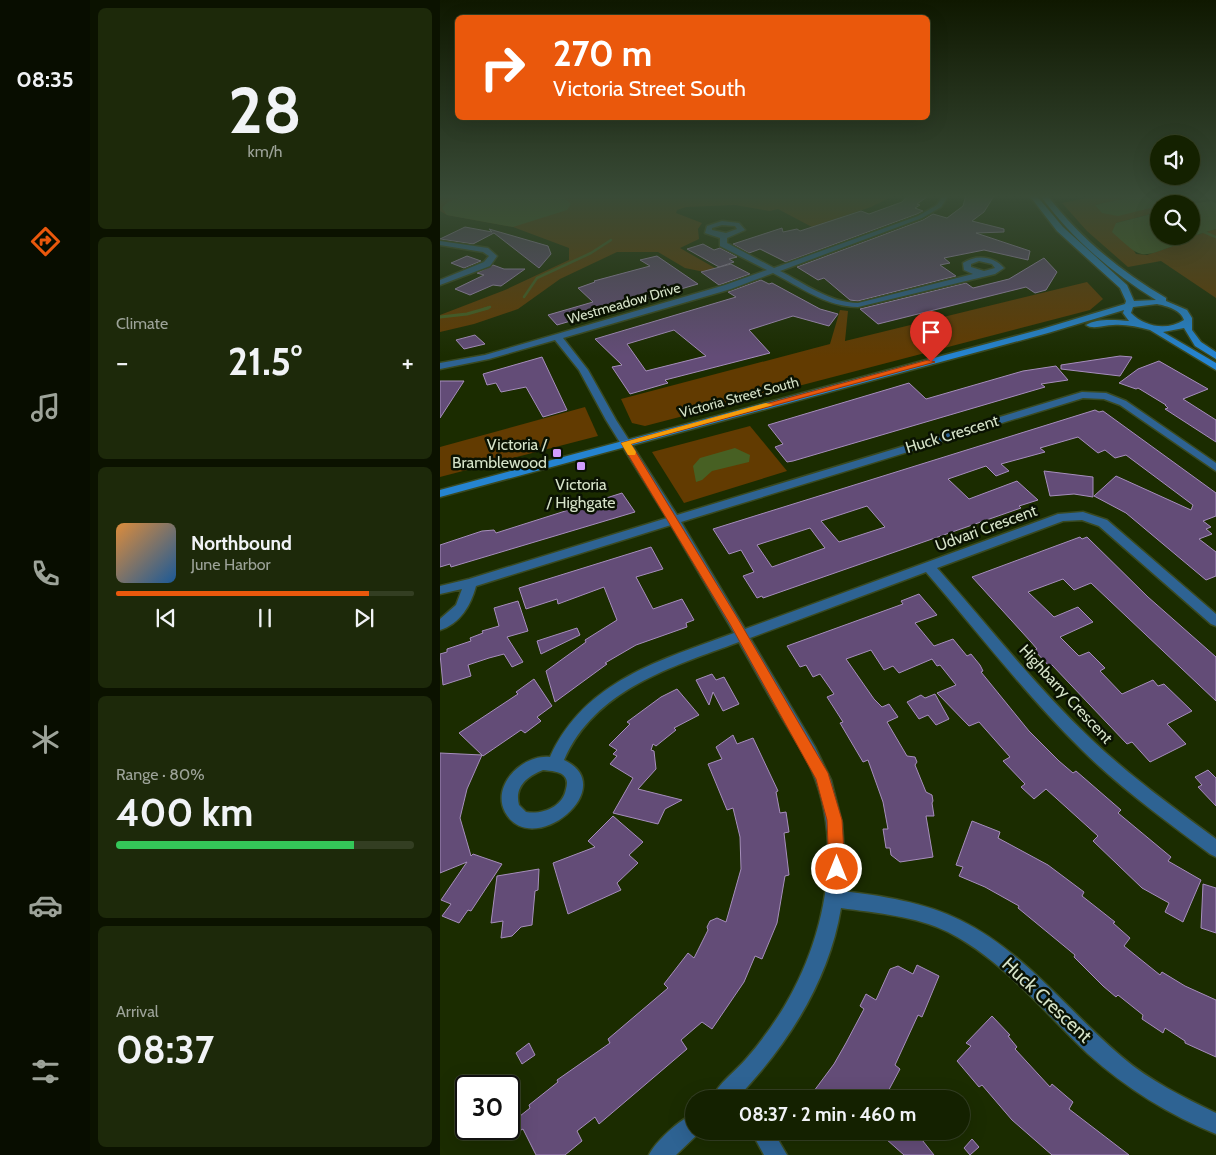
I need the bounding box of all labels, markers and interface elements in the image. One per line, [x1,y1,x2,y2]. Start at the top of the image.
text: 270 m [553,32,652,75]
icon: right [470,35,535,100]
text: 08:35 [16,66,74,93]
text: 28 [228,70,302,149]
text: Victoria Street South [553,75,746,102]
map controls [1150,135,1200,245]
button: sound [1150,135,1200,185]
text: km/h [247,142,283,161]
button: search [1150,195,1200,245]
icon: directions [28,224,63,259]
street label: Westmeadow Drive [565,278,683,328]
pin [910,311,952,362]
text: Climate [116,314,168,333]
icon: arrive [917,318,945,346]
text: 21.5° [228,338,302,385]
text: − [116,345,128,379]
text: + [402,345,414,379]
street label: Victoria Street South [677,372,801,422]
icon: music [28,390,63,425]
street label: Huck Crescent [903,411,1001,457]
place label: Victoria / Bramblewood [452,435,548,472]
marker: Victoria / Bramblewood [551,447,563,459]
marker: Victoria / Highgate [575,460,587,472]
place label: Victoria / Highgate [546,475,615,512]
street label: Udvari Crescent [933,501,1040,555]
text: Northbound [191,532,292,555]
text: June Harbor [191,555,271,574]
icon: phone [28,556,63,591]
icon: previous [152,604,180,632]
icon: pause [251,604,279,632]
icon: next [350,604,378,632]
street label: Highbarry Crescent [1015,641,1117,748]
icon: climate [28,722,63,757]
text: Range · 80% [116,765,205,784]
text: 400 km [116,789,253,836]
position arrow [810,842,862,894]
icon: car [28,888,63,923]
street label: Huck Crescent [997,953,1097,1048]
text: Arrival [116,1002,159,1021]
text: 08:37 [116,1026,214,1073]
icon: filters [28,1054,63,1089]
speed limit sign: 30 [455,1075,520,1140]
text: 08:37 · 2 min · 460 m [739,1103,916,1126]

